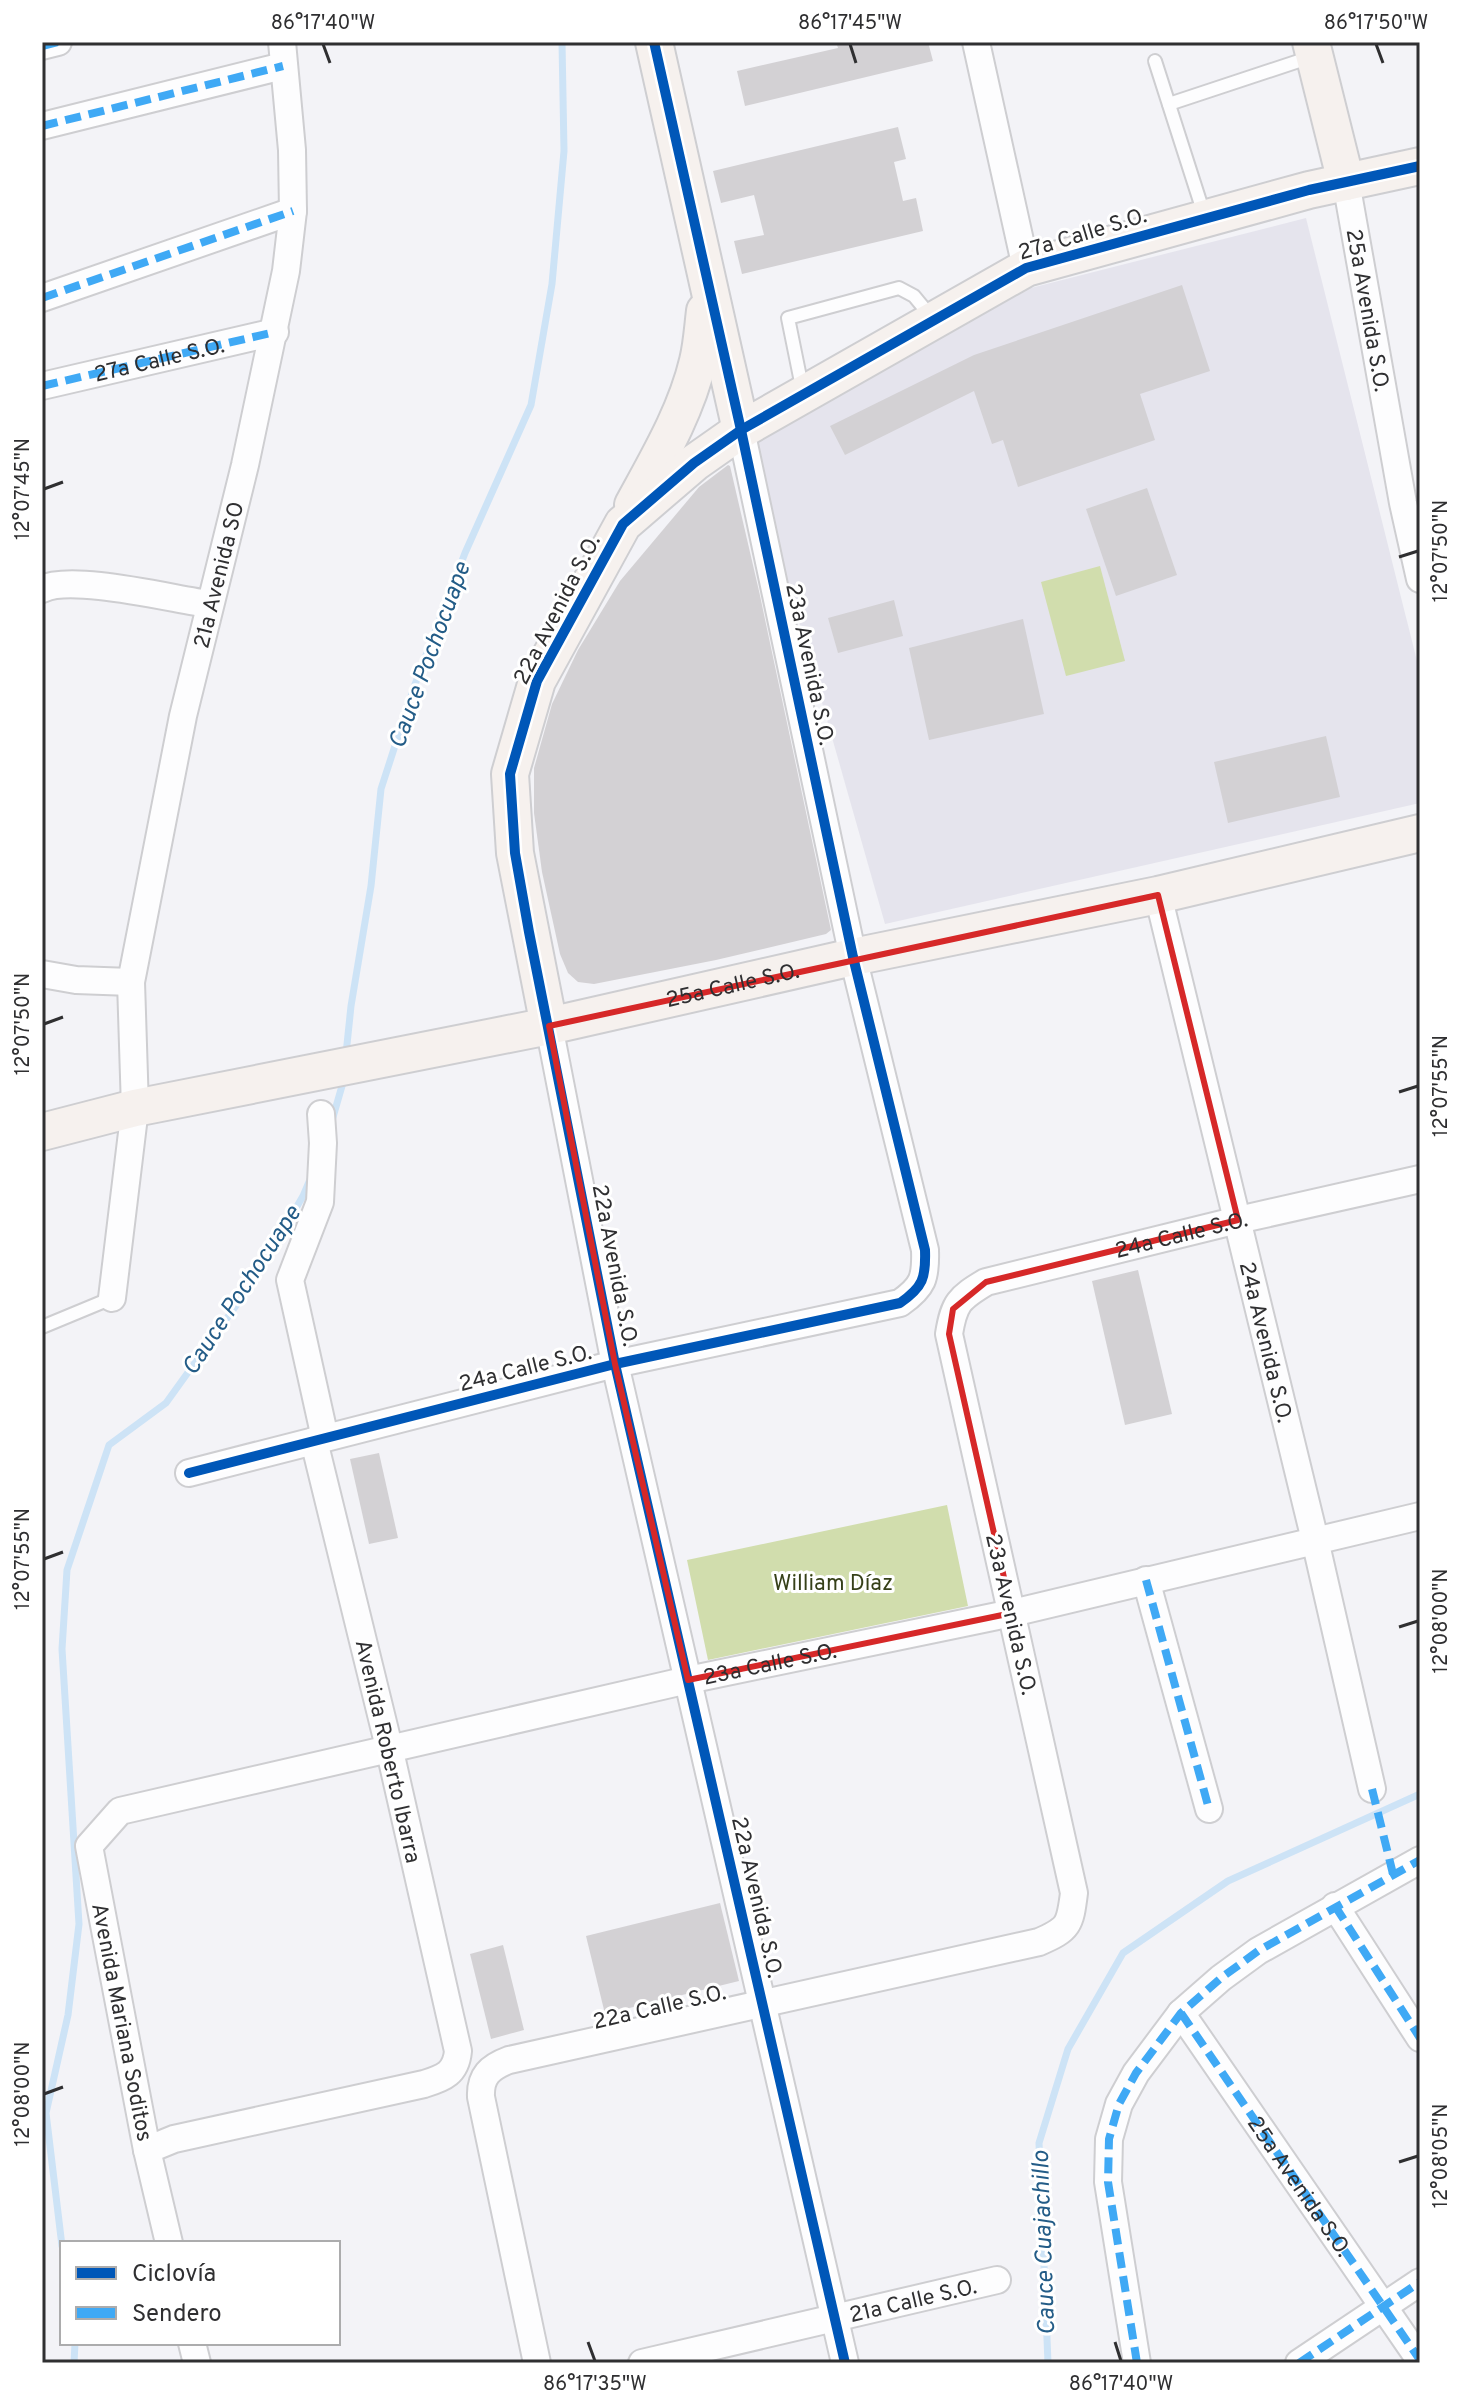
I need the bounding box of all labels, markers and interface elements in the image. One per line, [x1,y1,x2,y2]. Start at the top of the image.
text: 86°17'40"W [271,11,375,37]
text: 86°17'45"W [798,11,902,37]
text: 86°17'50"W [1324,11,1428,37]
street label: 27a Calle S.O. [1015,203,1150,268]
street label: 25a Avenida S.O. [1339,227,1394,394]
street label: 27a Calle S.O. [92,333,227,390]
text: 12°07'45"N [11,438,37,540]
street label: 21a Avenida SO [189,499,251,652]
text: 12°07'50"N [1429,500,1455,602]
street label: 22a Avenida S.O. [509,531,608,690]
water label: Cauce Pochocuape [383,558,479,753]
street label: 23a Avenida S.O. [778,581,839,748]
street label: 25a Calle S.O. [663,959,802,1015]
text: 12°07'50"N [11,973,37,1075]
text: 12°07'55"N [1429,1035,1455,1137]
street label: 22a Avenida S.O. [585,1182,643,1349]
water label: Cauce Pochocuape [177,1200,309,1382]
street label: 24a Calle S.O. [1112,1207,1250,1266]
street label: 24a Avenida S.O. [1232,1259,1297,1426]
street label: 24a Calle S.O. [456,1340,595,1399]
text: 12°07'55"N [11,1508,37,1610]
street label: 23a Avenida S.O. [978,1531,1041,1698]
text: 12°08'00"N [1429,1569,1455,1673]
park label: William Díaz [773,1571,893,1598]
street label: Avenida Roberto Ibarra [348,1637,425,1866]
street label: 23a Calle S.O. [701,1639,839,1693]
street label: 22a Avenida S.O. [724,1814,787,1981]
street label: Avenida Mariana Soditos [84,1901,157,2144]
street label: 22a Calle S.O. [590,1980,729,2037]
text: 12°08'00"N [11,2042,37,2146]
text: 12°08'05"N [1429,2104,1455,2208]
street label: 25a Avenida S.O. [1240,2112,1356,2263]
water label: Cauce Cuajachillo [1027,2150,1063,2336]
legend [60,2241,340,2345]
text: Ciclovía [132,2260,216,2290]
street label: 21a Calle S.O. [847,2274,980,2330]
text: Sendero [132,2300,222,2330]
text: 86°17'35"W [543,2372,647,2398]
text: 86°17'40"W [1069,2372,1173,2398]

